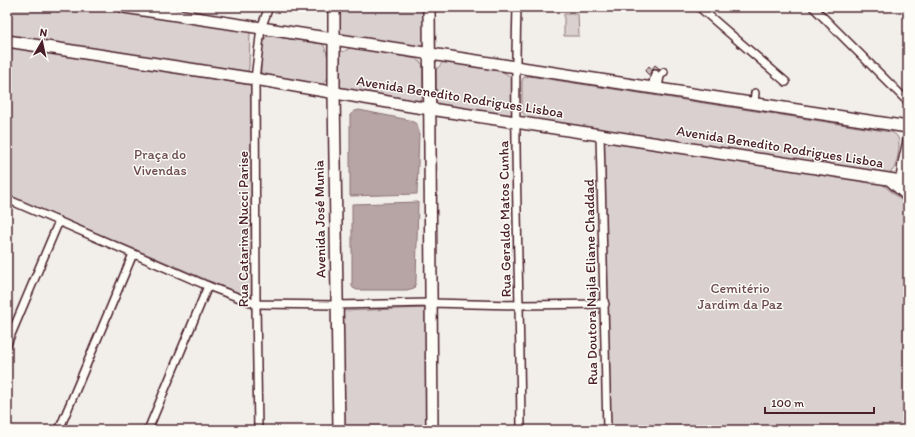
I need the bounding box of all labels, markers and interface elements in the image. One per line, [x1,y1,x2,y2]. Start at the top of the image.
north arrow [22,22,62,62]
text: N [39,26,48,40]
street label: Avenida Benedito Rodrigues Lisboa [355,72,565,122]
street label: Avenida Benedito Rodrigues Lisboa [675,122,885,172]
street label: Rua Geraldo Matos Cunha [495,140,515,298]
park label: Praça do Vivendas [133,146,187,179]
street label: Rua Catarina Nucci Parise [235,150,252,307]
street label: Avenida José Munia [310,159,330,278]
street label: Rua Doutora Najla Eliane Chaddad [581,178,601,385]
park label: Cemitério Jardim da Paz [698,280,783,313]
scale bar [765,389,874,415]
text: 100 m [771,396,804,410]

